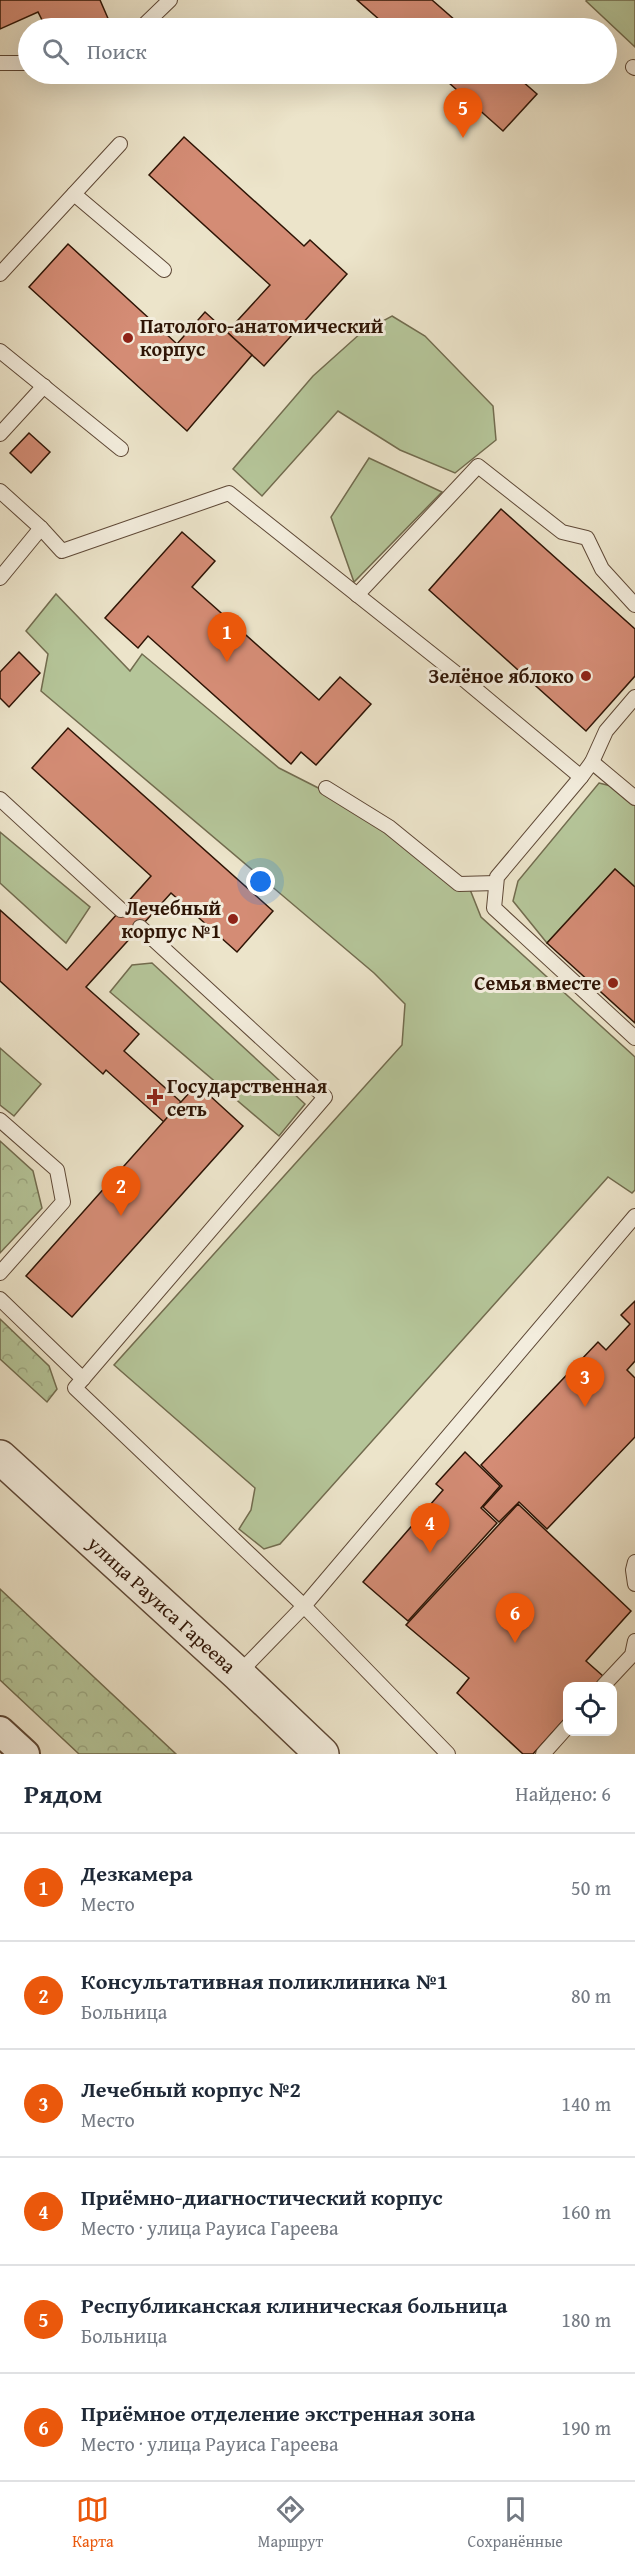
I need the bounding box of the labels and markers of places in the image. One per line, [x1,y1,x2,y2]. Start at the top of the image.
pin: 5 [444,88,482,138]
place label: Патолого-анатомический корпус [140,311,384,363]
marker: Патолого-анатомический корпус [121,331,135,345]
pin: 1 [208,612,246,662]
place label: Зелёное яблоко [428,661,574,690]
marker: Зелёное яблоко [579,669,593,683]
place label: Лечебный корпус №1 [121,893,221,945]
marker: Лечебный корпус №1 [226,912,240,926]
place label: Семья вместе [474,968,601,997]
marker: Семья вместе [606,976,620,990]
place label: Государственная сеть [167,1071,328,1123]
marker: Государственная сеть [148,1090,162,1104]
pin: 2 [102,1166,140,1216]
pin: 3 [566,1358,604,1407]
pin: 4 [410,1504,450,1553]
pin: 6 [496,1594,534,1643]

